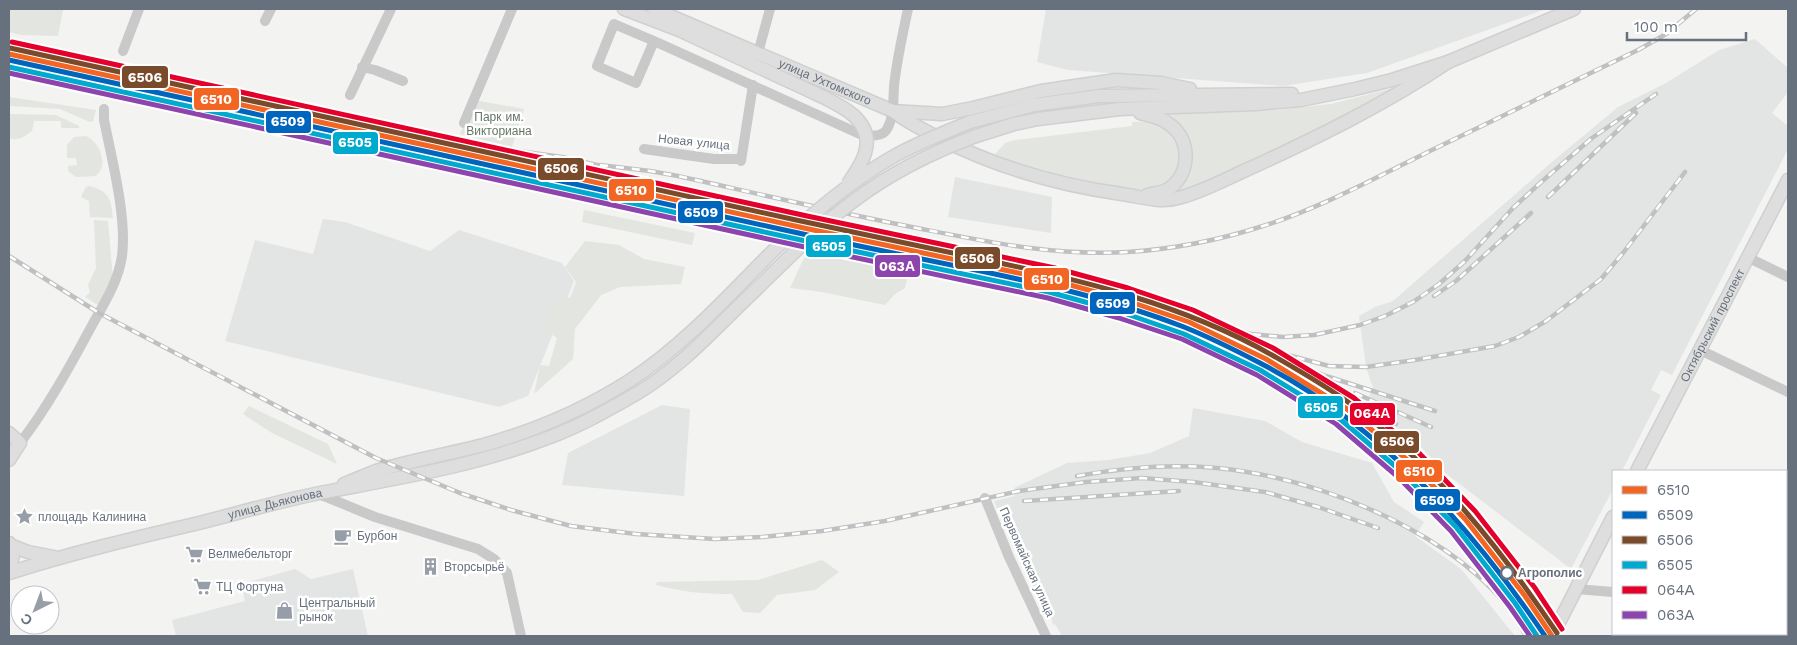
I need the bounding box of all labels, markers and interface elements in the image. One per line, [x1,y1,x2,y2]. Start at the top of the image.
scale bar [1627,10,1746,42]
text: 100 m [1634,18,1678,36]
street label: улица Ухтомского [777,56,874,108]
line badge: 6506 [121,65,169,89]
text: 6506 [128,69,163,85]
line badge: 6510 [193,87,240,111]
text: 6510 [200,91,232,107]
line badge: 6509 [265,110,312,134]
park label: Парк им. Викториана [466,110,532,138]
text: 6509 [271,113,305,129]
line badge: 6505 [332,131,379,155]
street label: Новая улица [658,131,731,153]
text: 6505 [338,134,372,150]
line badge: 6506 [537,157,585,181]
text: 6506 [544,160,579,176]
line badge: 6510 [608,178,655,202]
text: 6510 [615,182,647,198]
line badge: 6509 [677,200,724,224]
text: 6509 [684,204,718,220]
line badge: 6505 [805,234,852,258]
text: 6505 [812,238,846,254]
line badge: 6506 [954,246,1001,270]
text: 6506 [960,250,995,266]
line badge: 063А [874,254,921,278]
text: 063А [879,258,915,274]
street label: Октябрьский проспект [1677,266,1748,384]
line badge: 6510 [1023,267,1070,291]
text: 6510 [1031,271,1063,287]
line badge: 6509 [1089,291,1136,315]
text: 6509 [1096,295,1130,311]
line badge: 6505 [1297,395,1344,419]
text: 6505 [1304,399,1338,415]
line badge: 064А [1349,402,1396,426]
text: 064А [1354,405,1390,421]
line badge: 6506 [1373,430,1420,454]
text: 6506 [1380,433,1415,449]
line badge: 6510 [1395,459,1443,483]
text: 6510 [1403,463,1435,479]
legend [1612,470,1787,635]
text: 6510 [1657,481,1690,499]
street label: улица Дьяконова [226,486,324,522]
line badge: 6509 [1414,488,1461,512]
text: 6509 [1420,492,1454,508]
street label: Первомайская улица [997,505,1058,619]
text: 6509 [1657,506,1693,524]
place icon: площадь Калинина [14,507,34,527]
place label: площадь Калинина [38,510,147,524]
cafe icon: Бурбон [333,526,353,546]
place label: Бурбон [357,529,397,543]
text: 6506 [1657,531,1693,549]
supermarket icon: Велмебельторг [184,544,204,564]
place label: Велмебельторг [208,547,293,561]
text: 6505 [1657,556,1693,574]
building icon: Вторсырьё [420,557,440,577]
place label: Вторсырьё [444,560,505,574]
marker: Агрополис [1500,566,1514,580]
place label: Агрополис [1518,566,1583,580]
supermarket icon: ТЦ Фортуна [192,577,212,597]
place label: ТЦ Фортуна [216,580,284,594]
text: 064А [1657,581,1695,599]
north arrow [10,585,60,635]
place label: Центральный рынок [299,596,375,624]
shop icon: Центральный рынок [275,600,295,620]
text: 063А [1657,606,1694,624]
text: С [17,610,35,629]

